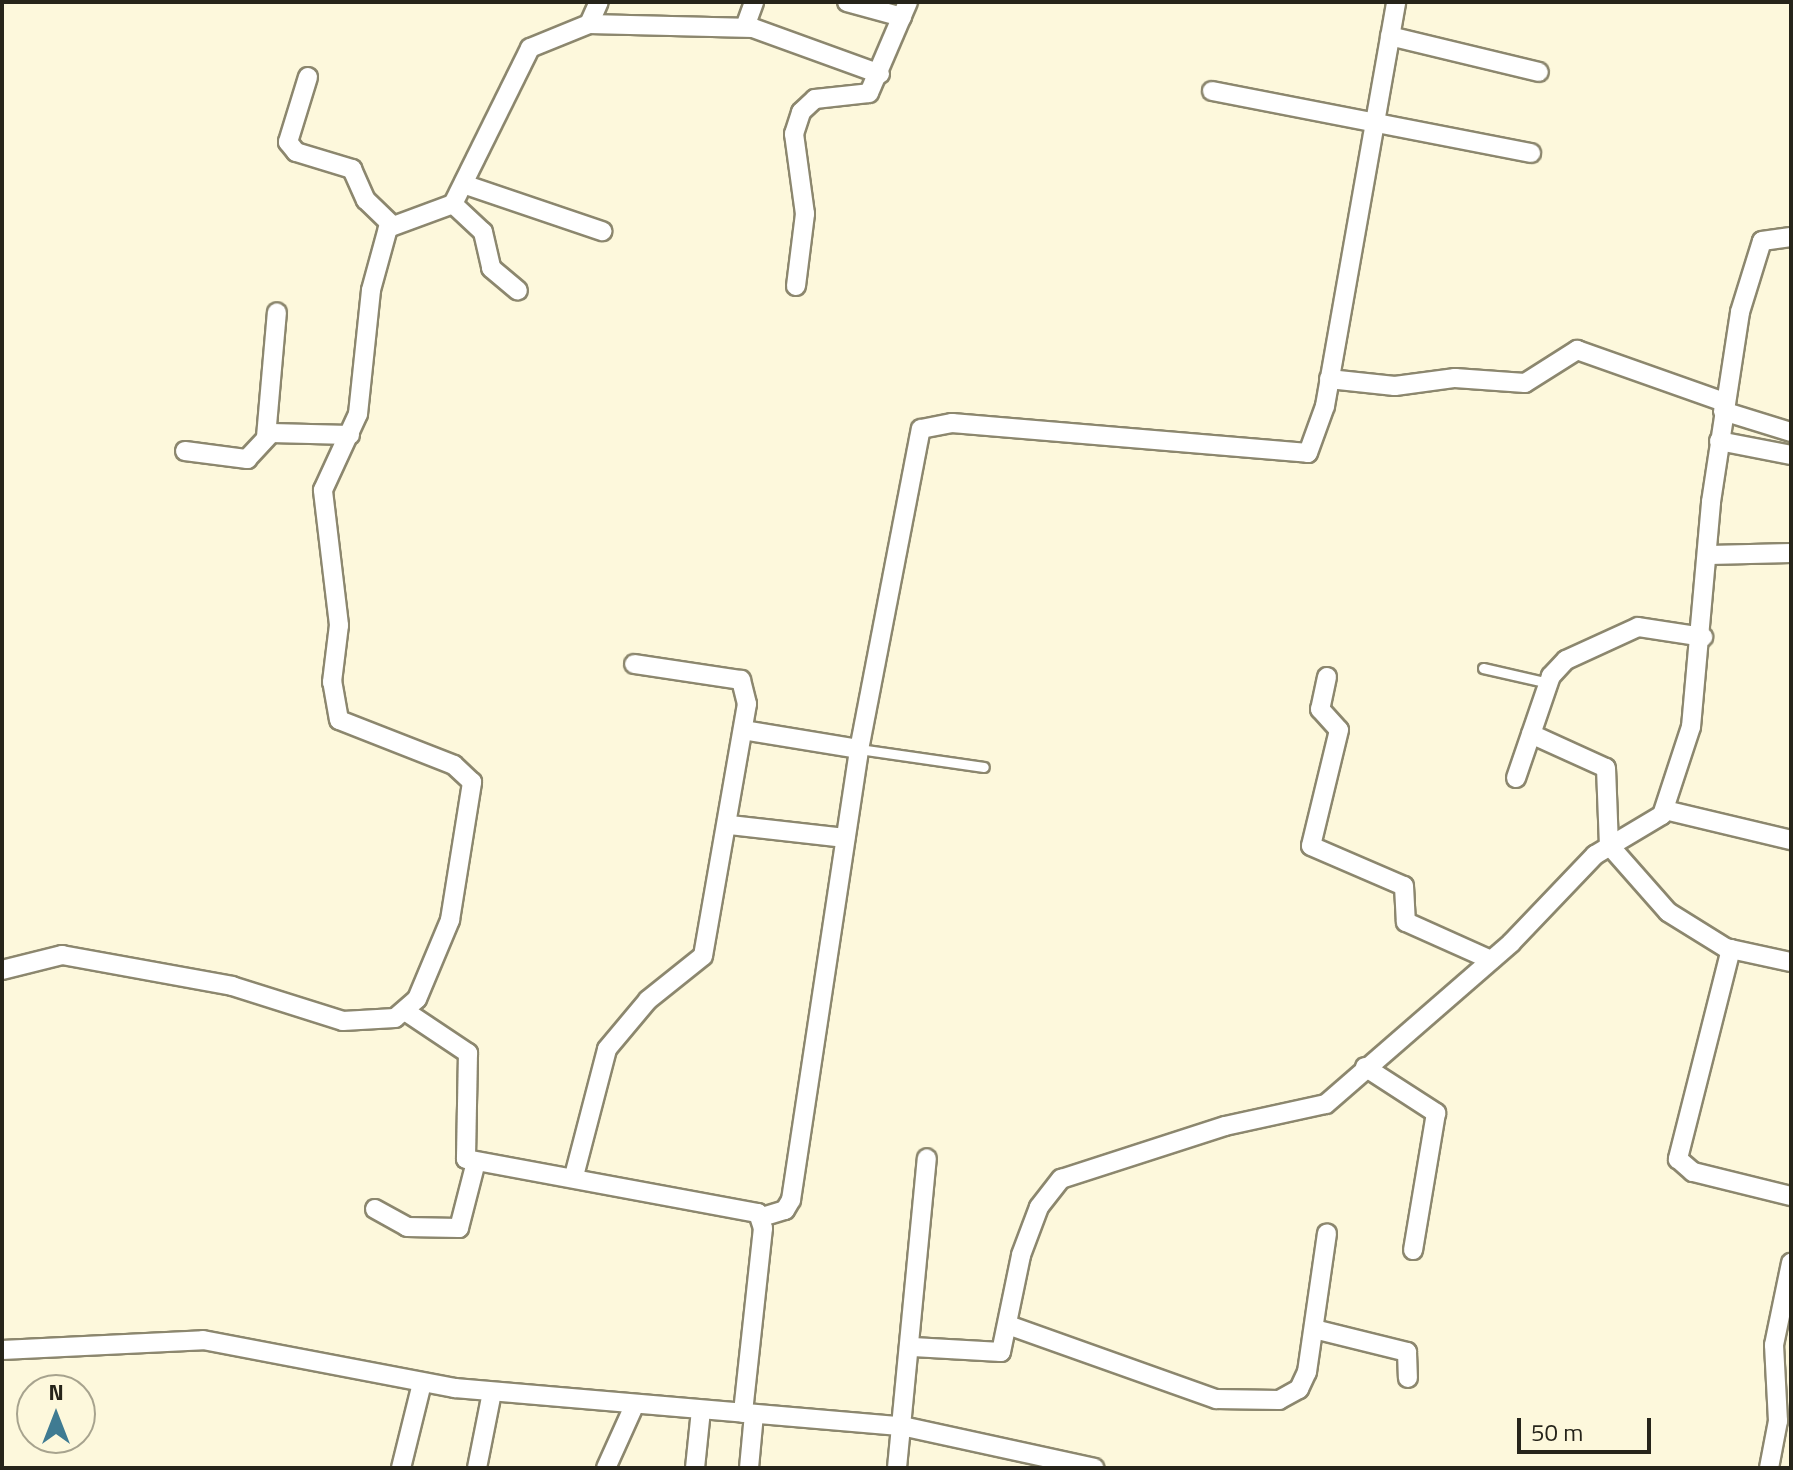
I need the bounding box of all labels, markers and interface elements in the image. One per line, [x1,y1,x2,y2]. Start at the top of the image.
north arrow [16,1374,96,1454]
text: N [48,1375,64,1409]
scale bar [1521,1402,1655,1452]
text: 50 m [1531,1414,1583,1450]

